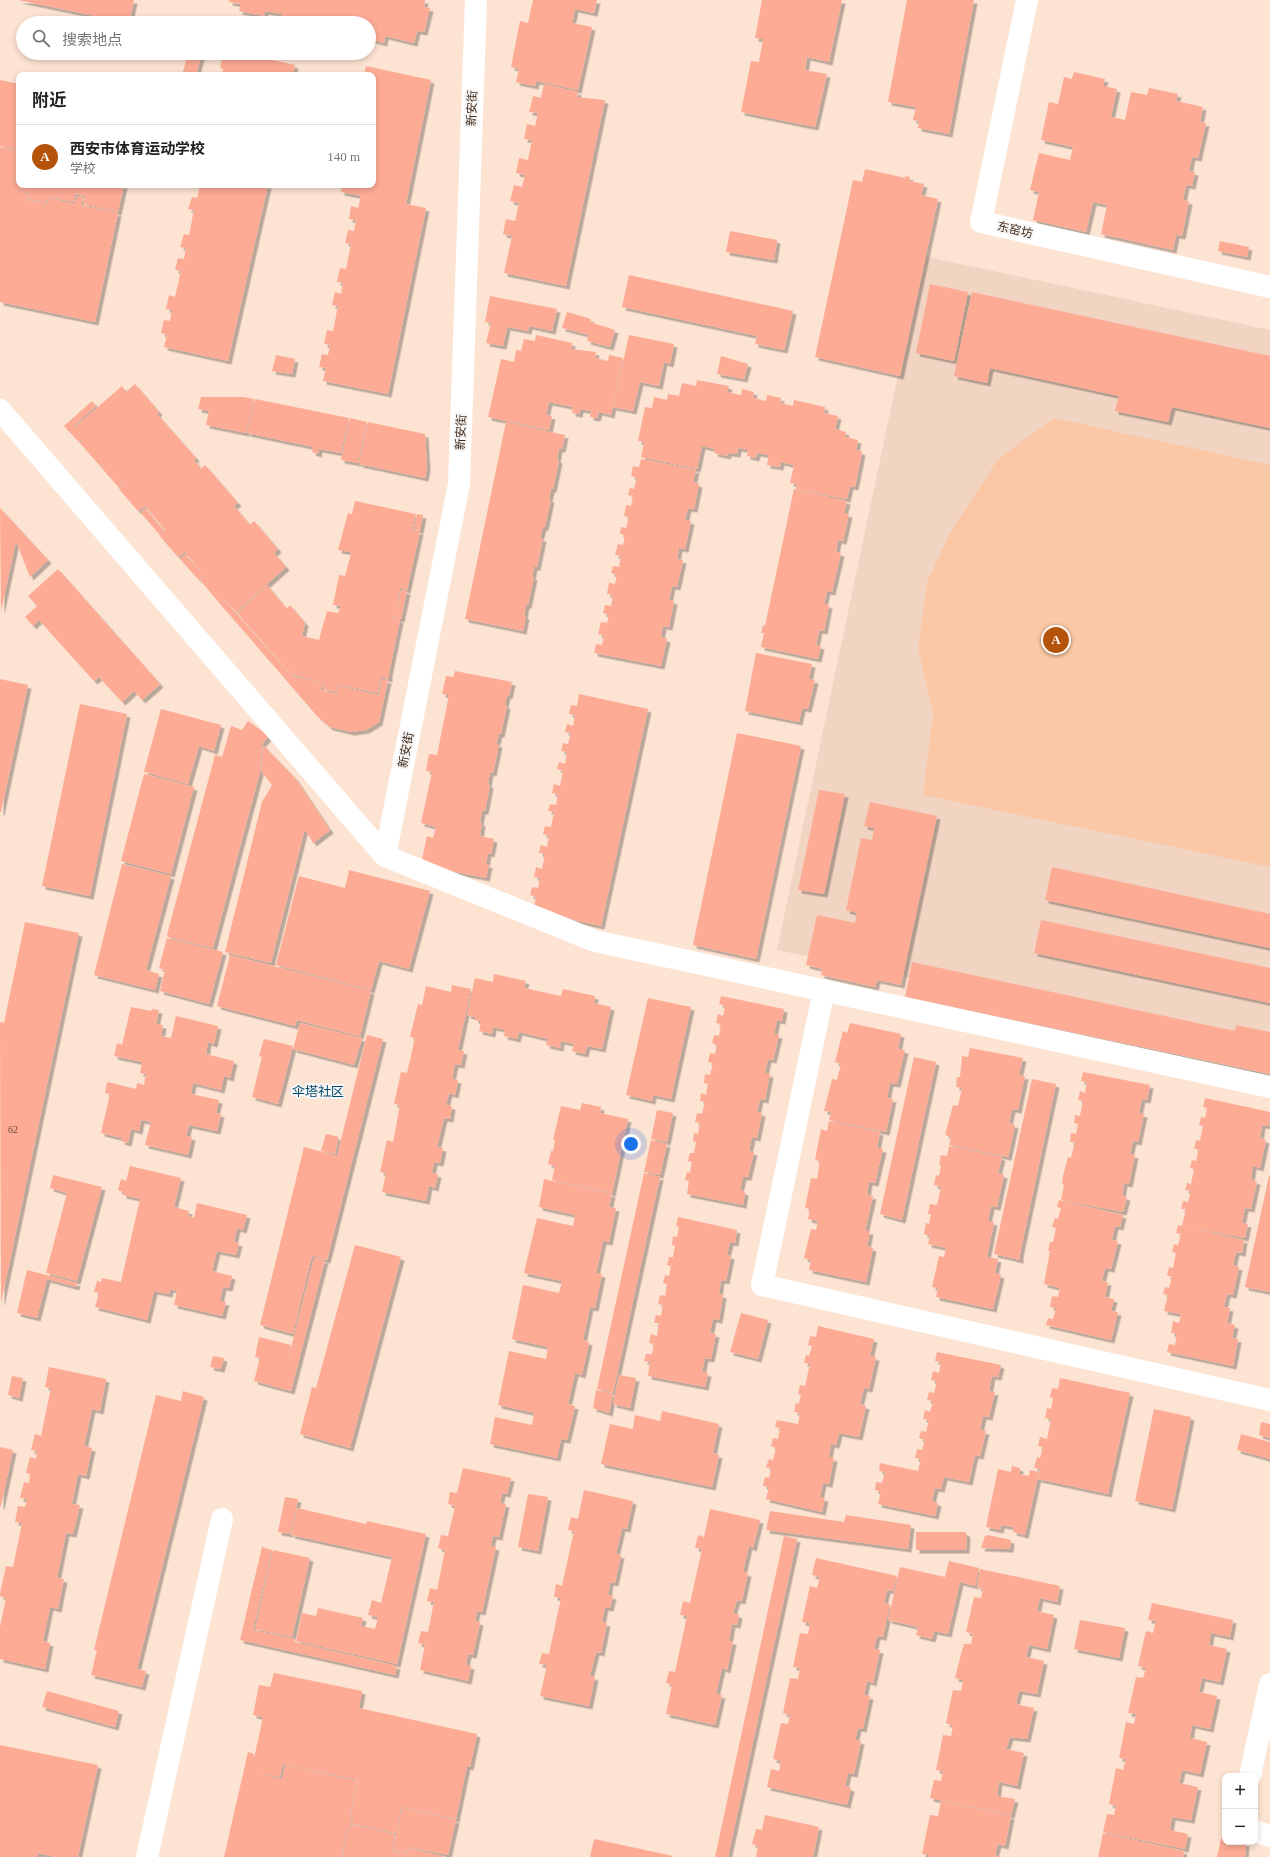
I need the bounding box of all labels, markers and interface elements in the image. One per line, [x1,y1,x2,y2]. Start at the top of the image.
search box [16,16,376,60]
icon: search [30,27,52,49]
text: 搜索地点 [62,32,122,48]
street label: 新安街 [464,90,480,126]
text: 附近 [32,91,66,110]
text: 西安市体育运动学校 [70,141,205,157]
text: A [40,149,50,164]
text: 140 m [327,149,360,164]
text: 学校 [70,161,96,176]
street label: 东窑坊 [996,219,1034,241]
street label: 新安街 [453,414,469,450]
pin: A [1043,625,1069,655]
street label: 新安街 [396,731,416,769]
district label: 伞塔社区 [292,1084,344,1099]
house number: 62 [8,1124,18,1135]
your location [621,1134,641,1154]
map controls [1222,1773,1258,1845]
button: + [1222,1773,1258,1809]
button: − [1222,1809,1258,1845]

